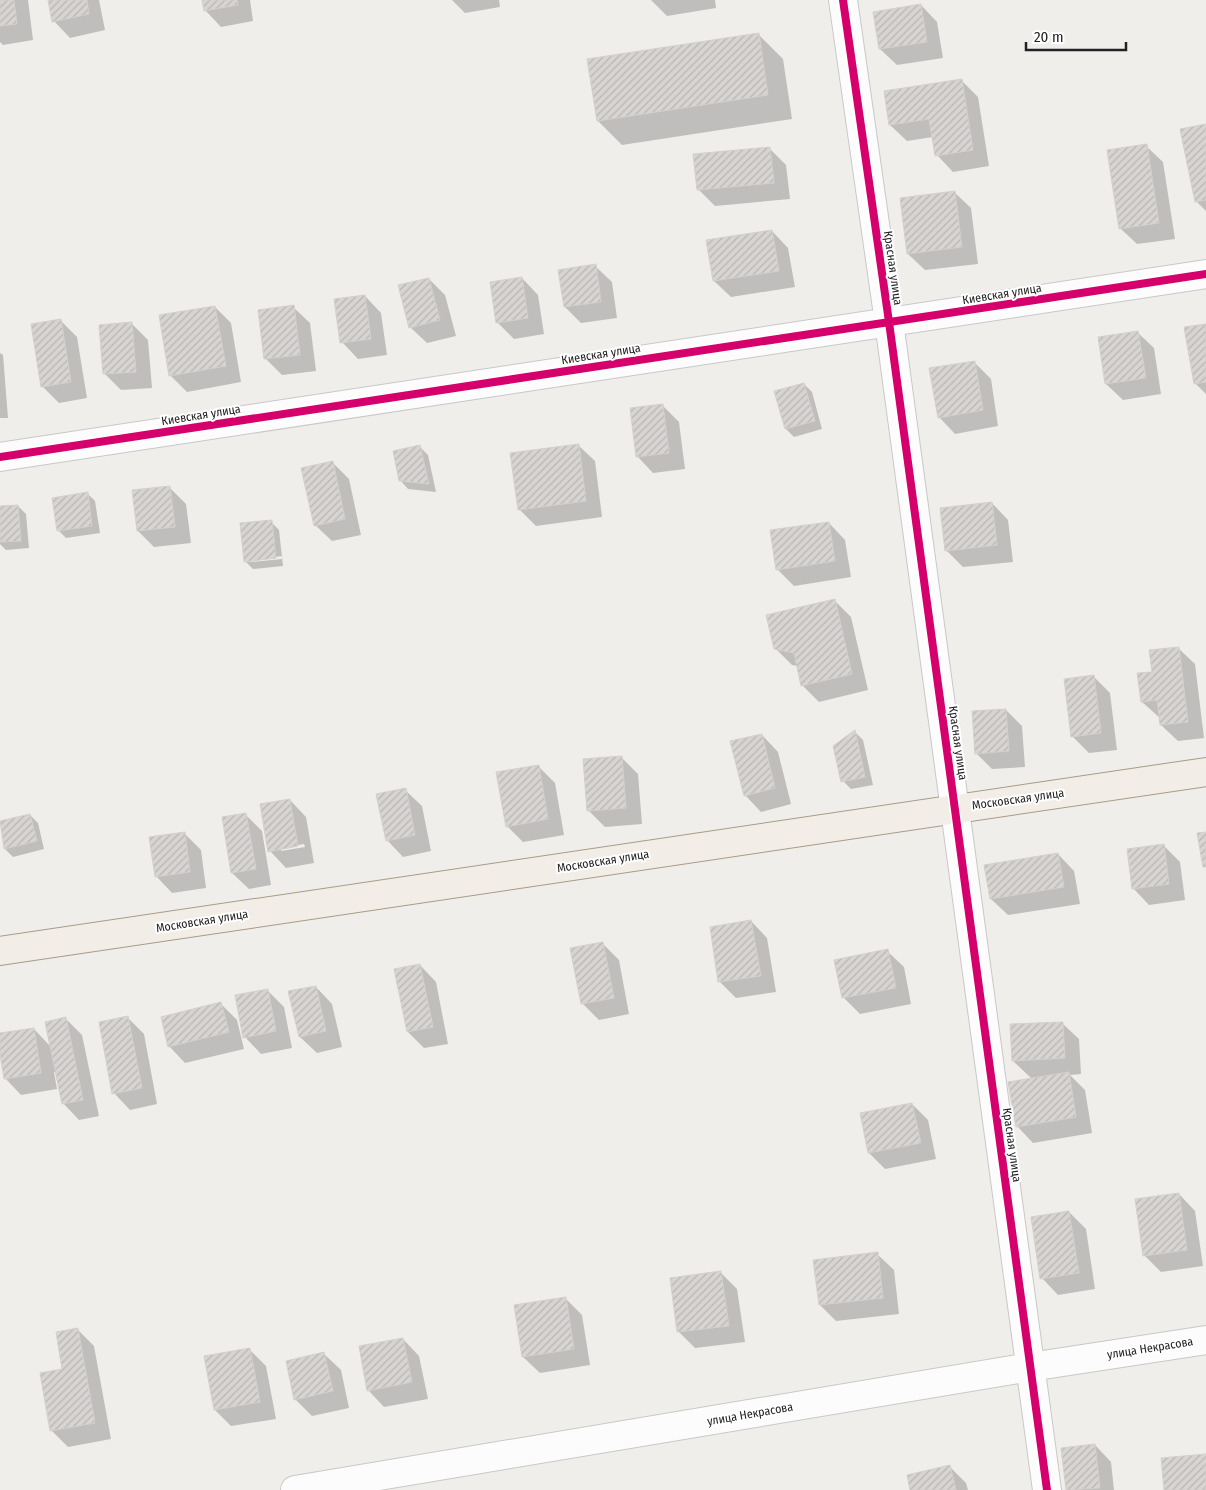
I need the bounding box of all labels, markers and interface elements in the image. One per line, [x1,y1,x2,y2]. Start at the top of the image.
scale bar [1026,20,1126,52]
text: 20 m [1034,28,1064,46]
street label: Красная улица [881,230,905,306]
street label: Киевская улица [961,281,1043,307]
street label: Киевская улица [560,341,642,367]
street label: Киевская улица [160,402,242,428]
street label: Красная улица [946,705,970,781]
street label: Московская улица [971,786,1065,812]
street label: Московская улица [556,847,650,875]
street label: Московская улица [155,907,249,935]
street label: Красная улица [1000,1107,1024,1183]
street label: улица Некрасова [1106,1334,1194,1362]
street label: улица Некрасова [706,1400,794,1428]

